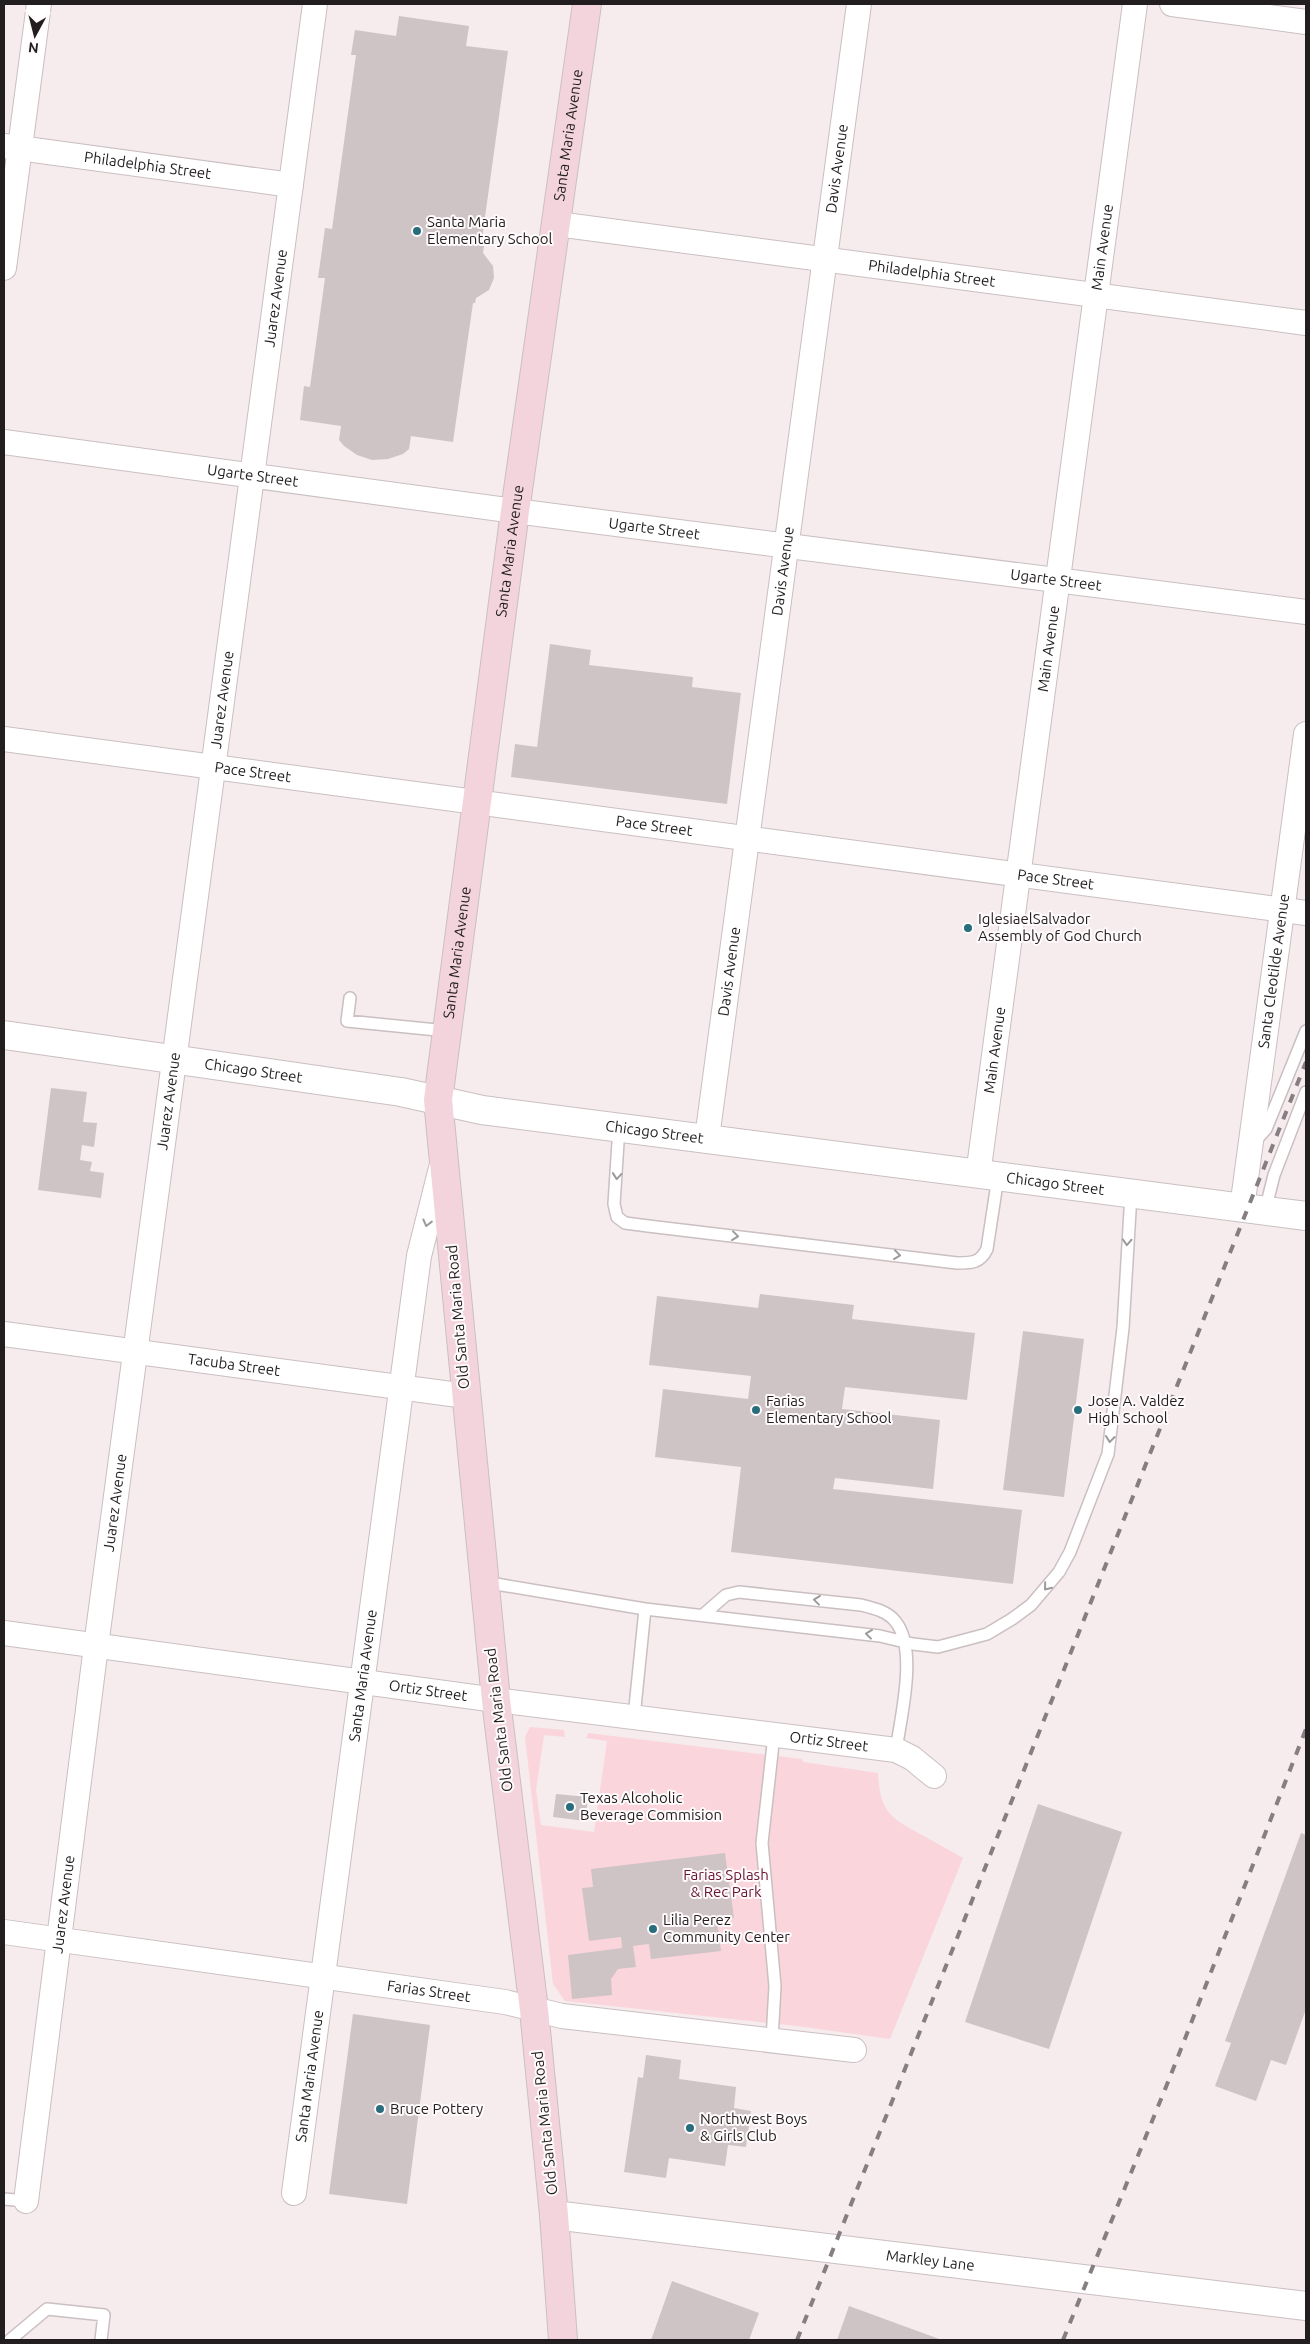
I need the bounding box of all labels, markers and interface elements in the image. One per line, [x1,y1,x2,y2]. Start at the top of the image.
north arrow [10,10,60,60]
text: N [27,39,40,56]
street label: Santa Maria Avenue [550,68,586,202]
street label: Davis Avenue [822,123,851,214]
street label: Philadelphia Street [83,148,212,182]
street label: Main Avenue [1088,203,1116,291]
place label: Santa Maria Elementary School [427,213,553,247]
marker: Santa Maria Elementary School [411,225,423,237]
street label: Juarez Avenue [260,248,290,348]
street label: Philadelphia Street [867,256,996,290]
street label: Ugarte Street [206,461,300,490]
street label: Santa Maria Avenue [492,484,527,618]
street label: Ugarte Street [608,514,701,543]
street label: Davis Avenue [768,525,797,617]
street label: Ugarte Street [1009,565,1103,594]
street label: Main Avenue [1034,604,1062,693]
street label: Juarez Avenue [207,650,237,750]
street label: Pace Street [213,758,292,785]
street label: Pace Street [615,812,694,839]
street label: Pace Street [1016,866,1095,893]
street label: Santa Maria Avenue [440,886,474,1020]
street label: Santa Cleotilde Avenue [1255,893,1292,1050]
place label: IglesiaelSalvador Assembly of God Church [978,910,1142,944]
marker: IglesiaelSalvador Assembly of God Church [962,922,974,934]
street label: Davis Avenue [714,926,743,1017]
street label: Main Avenue [980,1006,1008,1094]
street label: Juarez Avenue [153,1051,183,1151]
street label: Chicago Street [203,1055,304,1086]
street label: Chicago Street [604,1117,705,1146]
street label: Chicago Street [1005,1169,1106,1198]
one-way arrow [611,1172,622,1180]
one-way arrow [423,1219,433,1227]
one-way arrow [731,1230,739,1241]
one-way arrow [1122,1238,1133,1246]
street label: Old Santa Maria Road [443,1244,472,1390]
one-way arrow [893,1249,901,1260]
street label: Tacuba Street [187,1350,281,1379]
place label: Farias Elementary School [766,1392,892,1426]
place label: Jose A. Valdez High School [1088,1392,1185,1426]
marker: Farias Elementary School [750,1404,762,1416]
marker: Jose A. Valdez High School [1072,1404,1084,1416]
one-way arrow [1105,1435,1116,1443]
street label: Juarez Avenue [100,1453,130,1553]
one-way arrow [1044,1581,1052,1590]
one-way arrow [813,1595,821,1606]
street label: Santa Maria Avenue [345,1608,380,1743]
one-way arrow [865,1629,873,1640]
street label: Old Santa Maria Road [481,1647,516,1793]
street label: Ortiz Street [388,1676,469,1704]
street label: Ortiz Street [789,1728,869,1754]
place label: Texas Alcoholic Beverage Commision [580,1789,722,1823]
marker: Texas Alcoholic Beverage Commision [564,1801,576,1813]
street label: Juarez Avenue [48,1854,78,1954]
park label: Farias Splash & Rec Park [683,1866,769,1900]
place label: Lilia Perez Community Center [663,1911,790,1945]
marker: Lilia Perez Community Center [647,1923,659,1935]
street label: Farias Street [386,1977,472,2005]
street label: Santa Maria Avenue [292,2009,326,2143]
street label: Old Santa Maria Road [528,2050,561,2196]
place label: Bruce Pottery [390,2100,483,2117]
marker: Bruce Pottery [374,2103,386,2115]
place label: Northwest Boys & Girls Club [700,2110,807,2144]
marker: Northwest Boys & Girls Club [684,2122,696,2134]
street label: Markley Lane [885,2246,976,2274]

